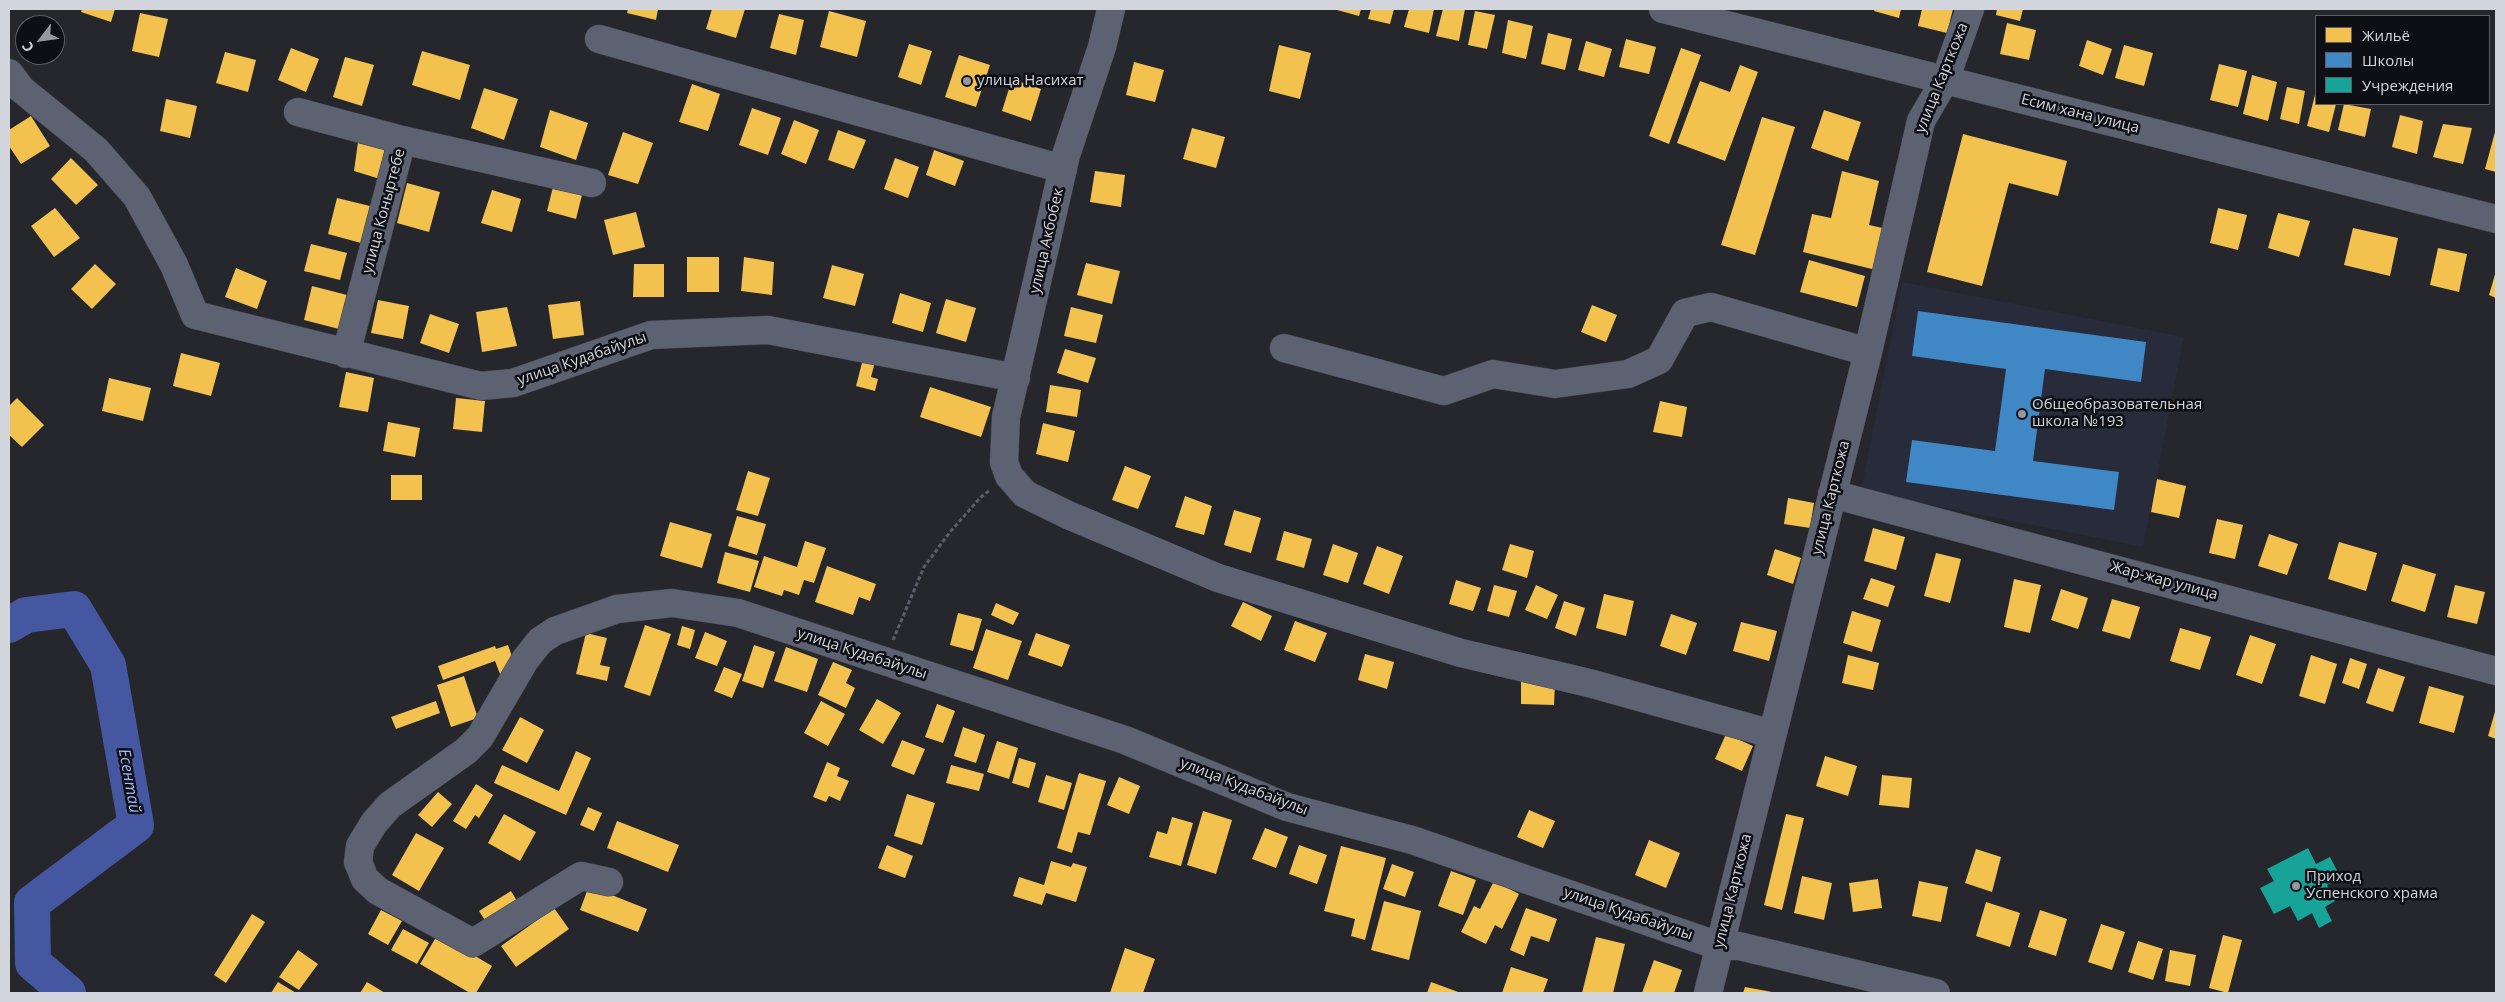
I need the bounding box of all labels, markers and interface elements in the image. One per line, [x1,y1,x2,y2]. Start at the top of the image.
north arrow [15,15,65,65]
legend [2315,15,2490,105]
street label: улица Карткожа [1912,20,1972,136]
text: Жильё [2362,25,2410,45]
text: С [17,39,38,56]
text: Школы [2362,50,2414,70]
place label: улица Насихат [977,72,1084,90]
marker: улица Насихат [961,75,973,87]
text: Учреждения [2362,75,2453,95]
street label: Есим хана улица [2019,91,2141,137]
street label: улица Коныртебе [359,147,409,275]
street label: улица Акбобек [1026,187,1068,295]
street label: улица Кудабайулы [515,328,649,390]
place label: Общеобразовательная школа №193 [2032,396,2202,431]
marker: Общеобразовательная школа №193 [2016,408,2028,420]
street label: улица Карткожа [1808,439,1854,557]
street label: Жар-жар улица [2108,558,2220,604]
street label: улица Кудабайулы [795,625,929,683]
water label: Есентай [114,747,144,815]
street label: улица Кудабайулы [1178,754,1310,820]
street label: улица Карткожа [1710,832,1756,950]
place label: Приход Успенского храма [2306,868,2438,903]
marker: Приход Успенского храма [2290,880,2302,892]
street label: улица Кудабайулы [1561,883,1695,945]

